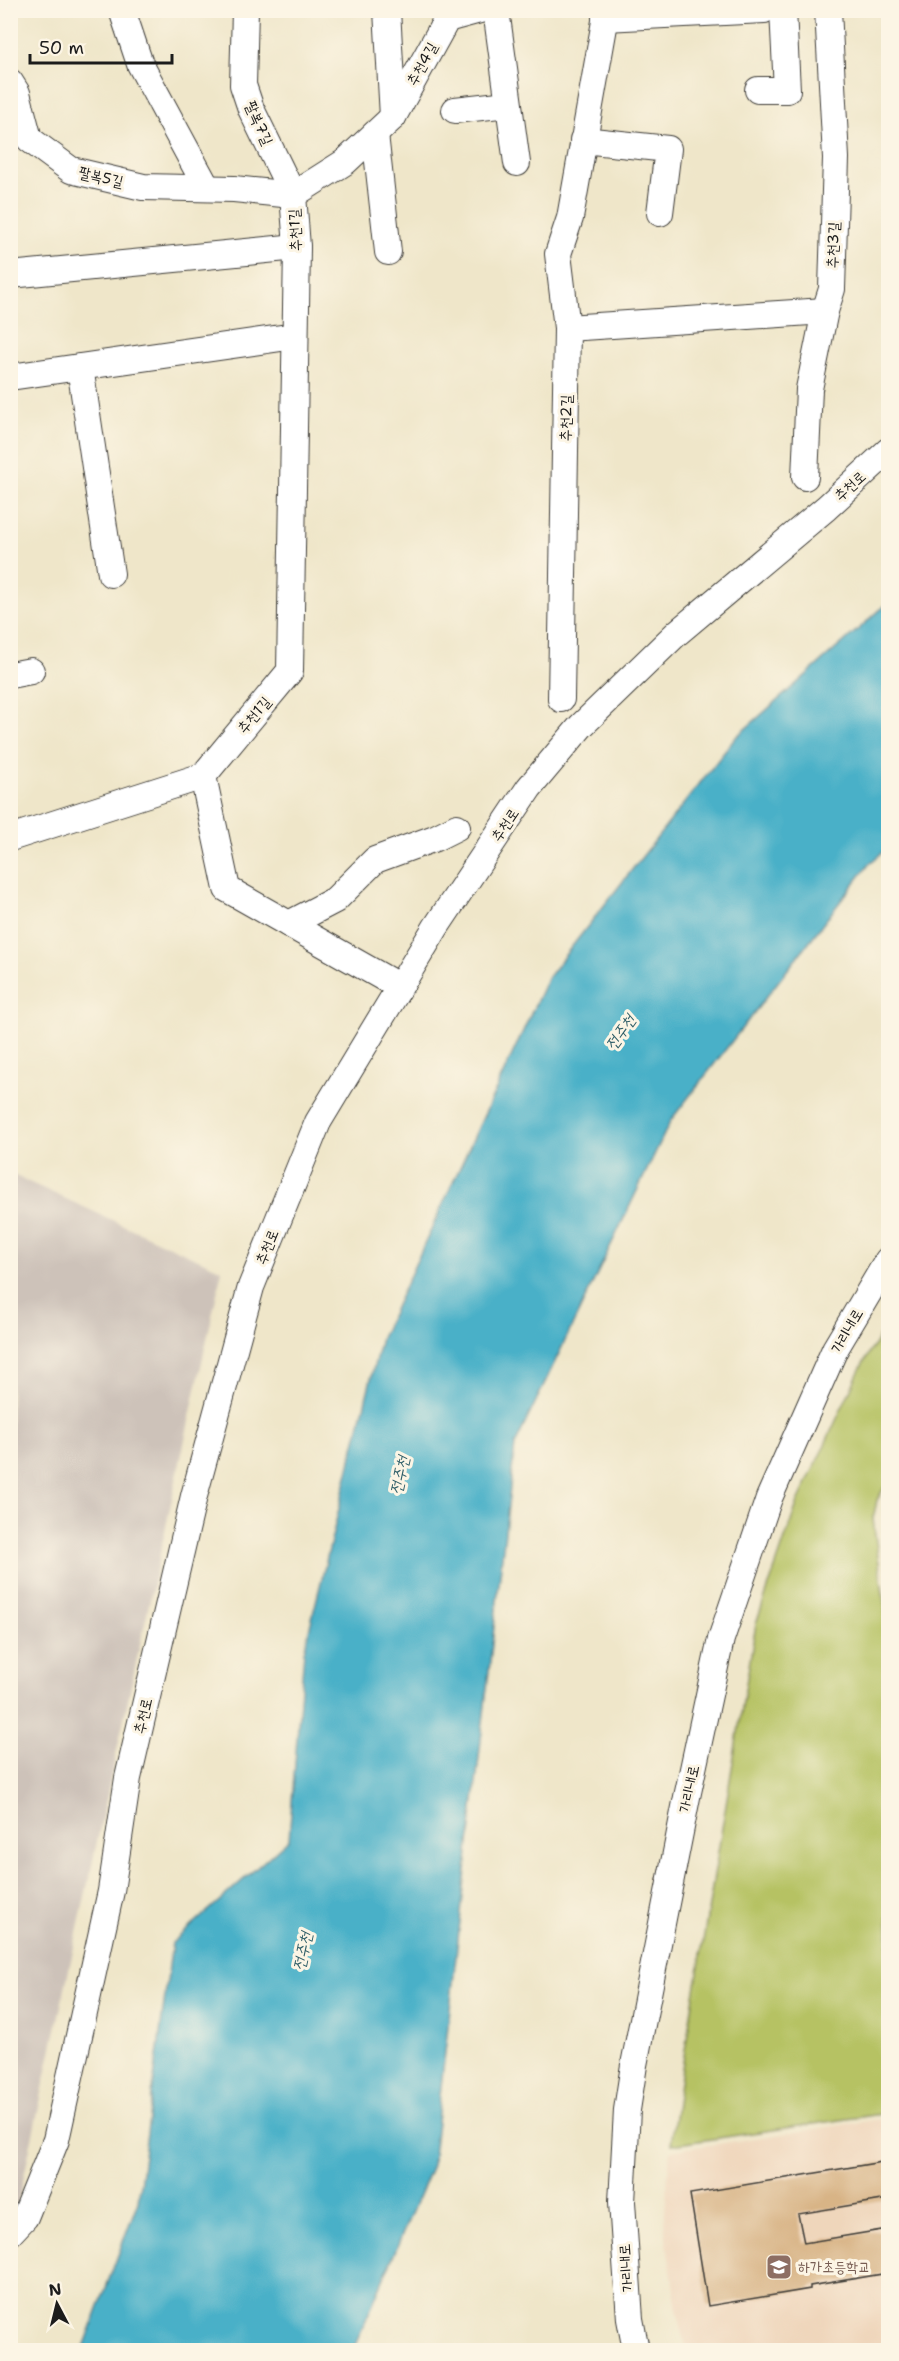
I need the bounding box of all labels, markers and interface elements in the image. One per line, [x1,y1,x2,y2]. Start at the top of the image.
scale bar [30,27,172,65]
text: 50 m [39,36,84,60]
street label: 추천4길 [402,39,442,89]
street label: 팔복7길 [240,98,278,148]
street label: 팔복5길 [77,162,125,192]
street label: 추천1길 [284,208,306,252]
street label: 추천3길 [822,221,844,269]
street label: 추천2길 [556,394,576,442]
street label: 추천로 [830,466,870,506]
street label: 추천1길 [233,692,275,738]
street label: 추천로 [487,804,523,846]
water label: 전주천 [601,1009,641,1054]
street label: 추천로 [251,1226,283,1268]
street label: 가리내로 [826,1305,868,1357]
water label: 전주천 [385,1452,414,1496]
street label: 추천로 [129,1696,157,1736]
street label: 가리내로 [674,1763,704,1815]
water label: 전주천 [288,1928,317,1972]
street label: 가리내로 [614,2243,638,2293]
school or university icon: 하가초등학교 [764,2252,794,2282]
place label: 하가초등학교 [798,2257,870,2277]
north arrow [27,2274,87,2334]
text: N [48,2278,63,2301]

